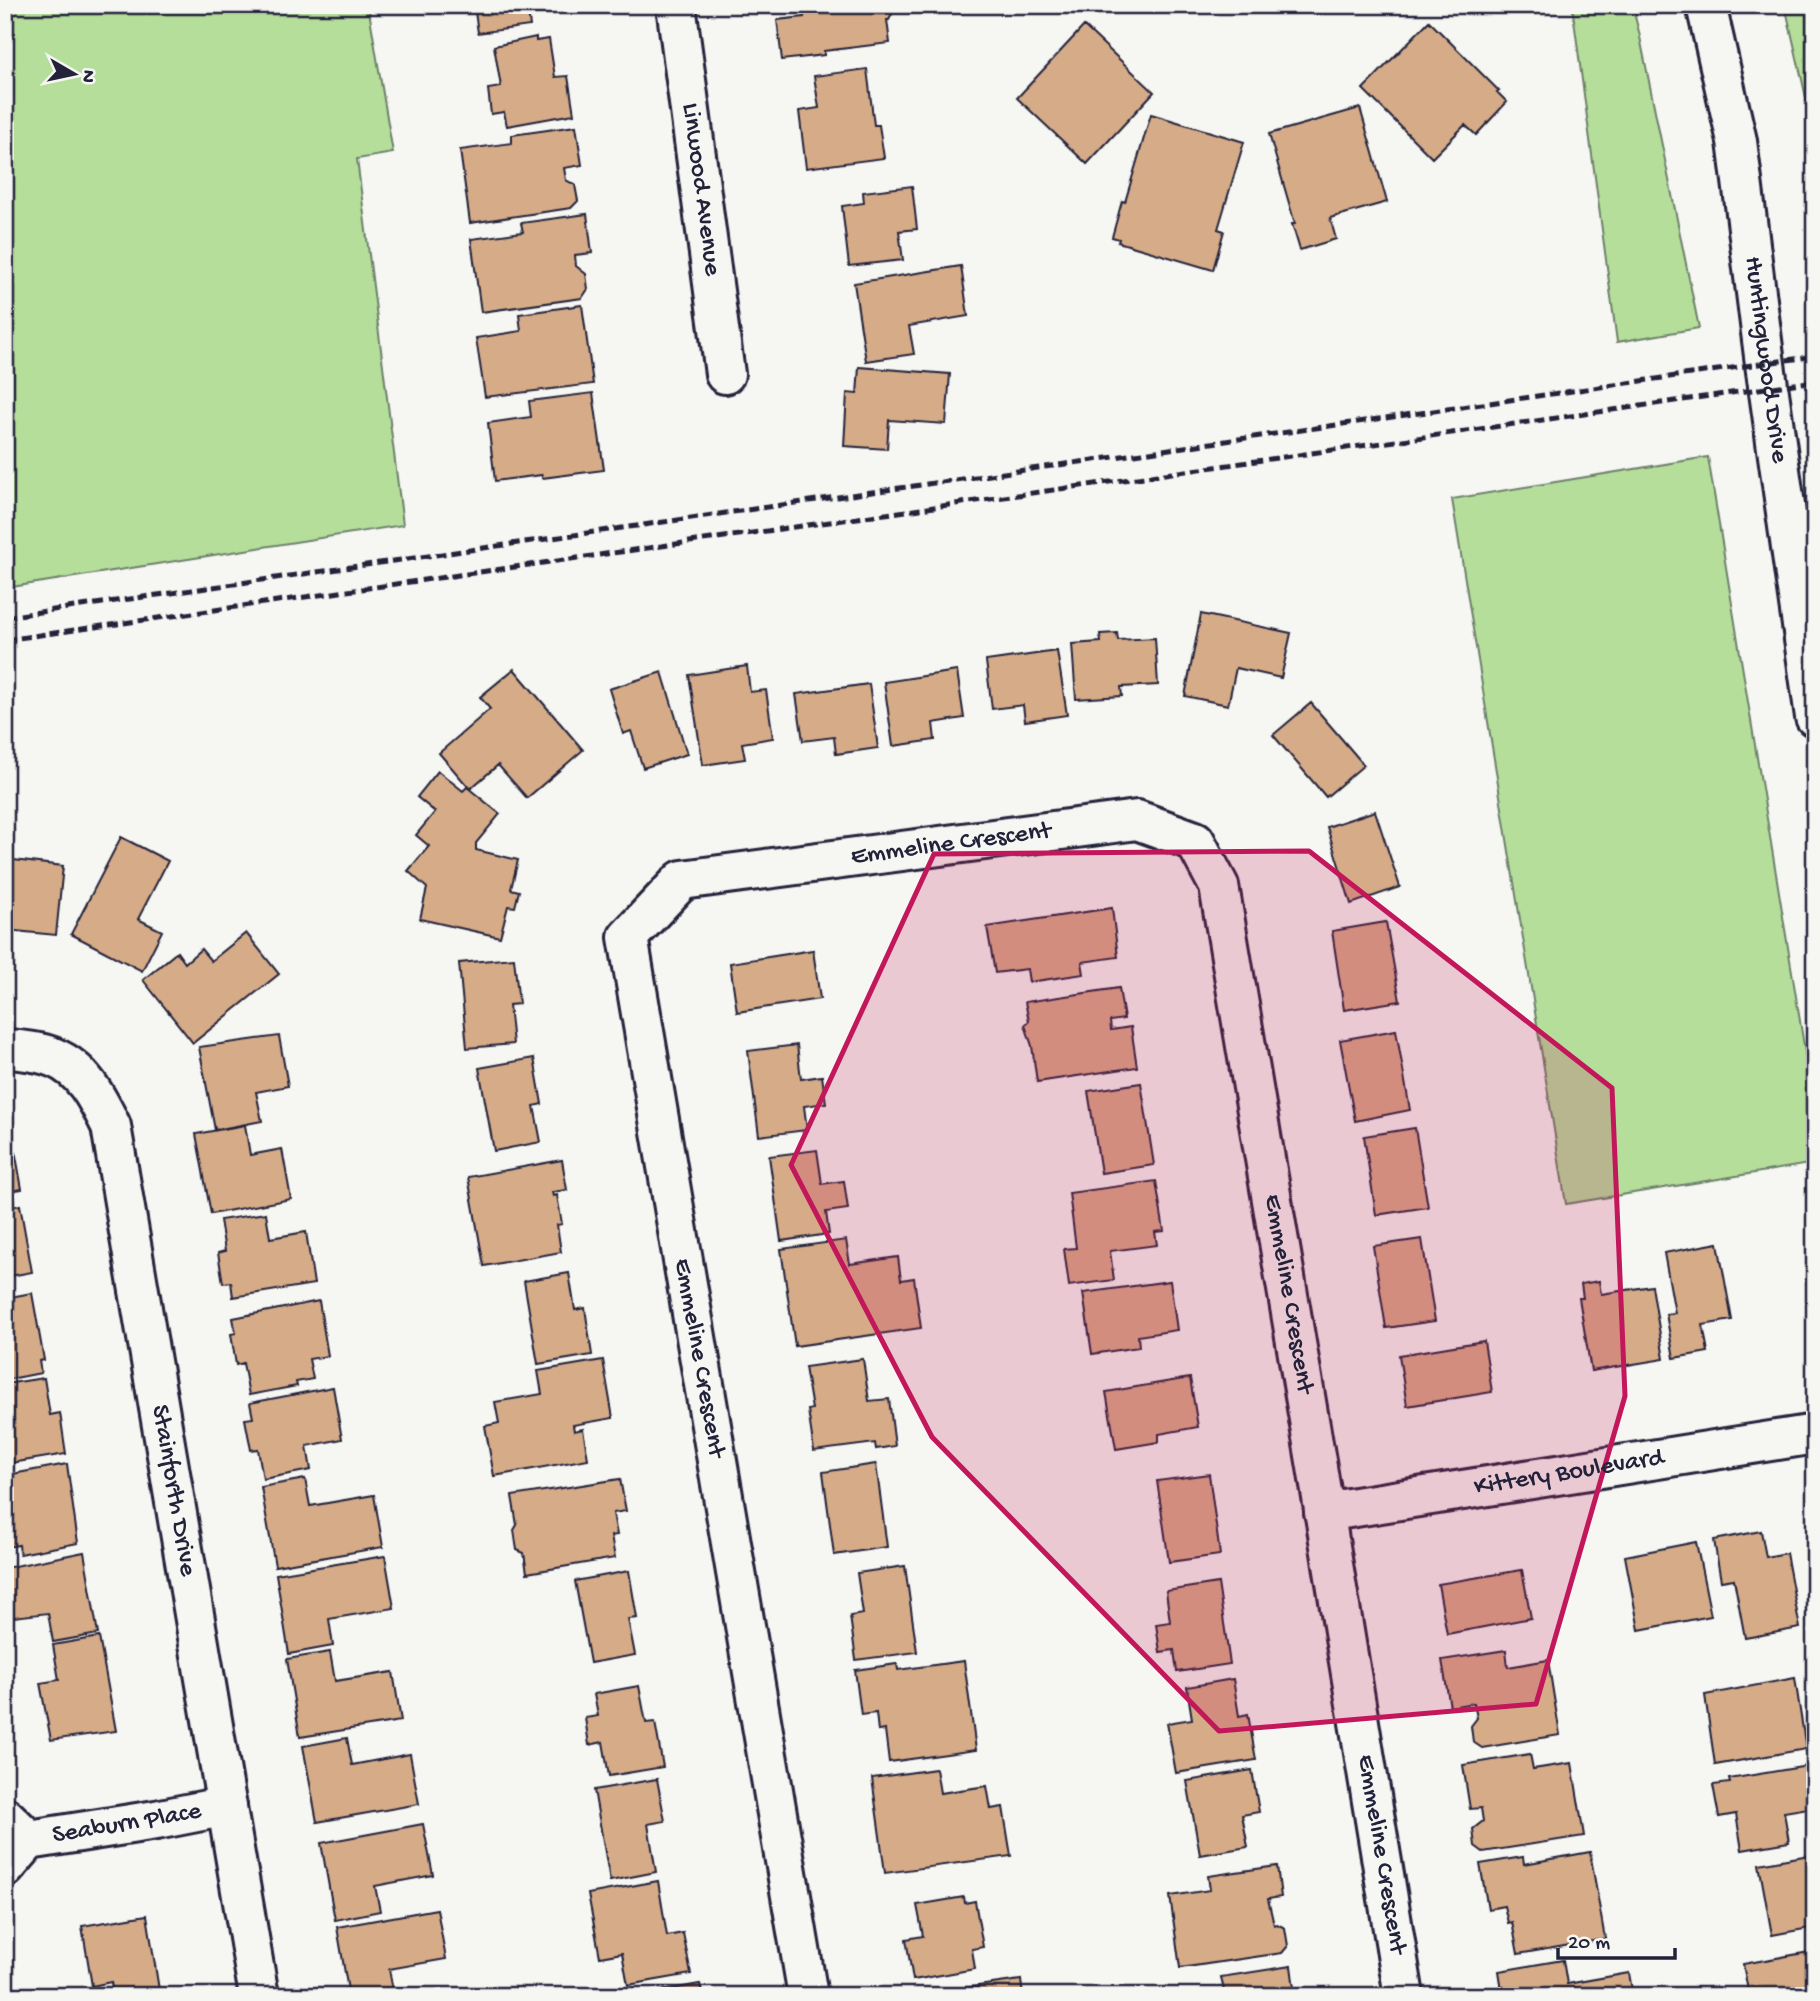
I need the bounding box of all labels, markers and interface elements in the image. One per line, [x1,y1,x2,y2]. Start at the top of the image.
north arrow [38,38,108,108]
text: N [75,68,100,84]
street label: Linwood Avenue [674,101,727,278]
street label: Huntingwood Drive [1736,255,1794,466]
street label: Emmeline Crescent [849,816,1055,873]
street label: Emmeline Crescent [1256,1192,1320,1398]
street label: Emmeline Crescent [665,1256,731,1462]
street label: Stainforth Drive [143,1402,203,1579]
street label: Kittery Boulevard [1472,1442,1668,1503]
street label: Emmeline Crescent [1349,1752,1413,1959]
street label: Seaburn Place [50,1796,204,1852]
scale bar [1558,1917,1675,1961]
text: 20 m [1568,1932,1610,1957]

